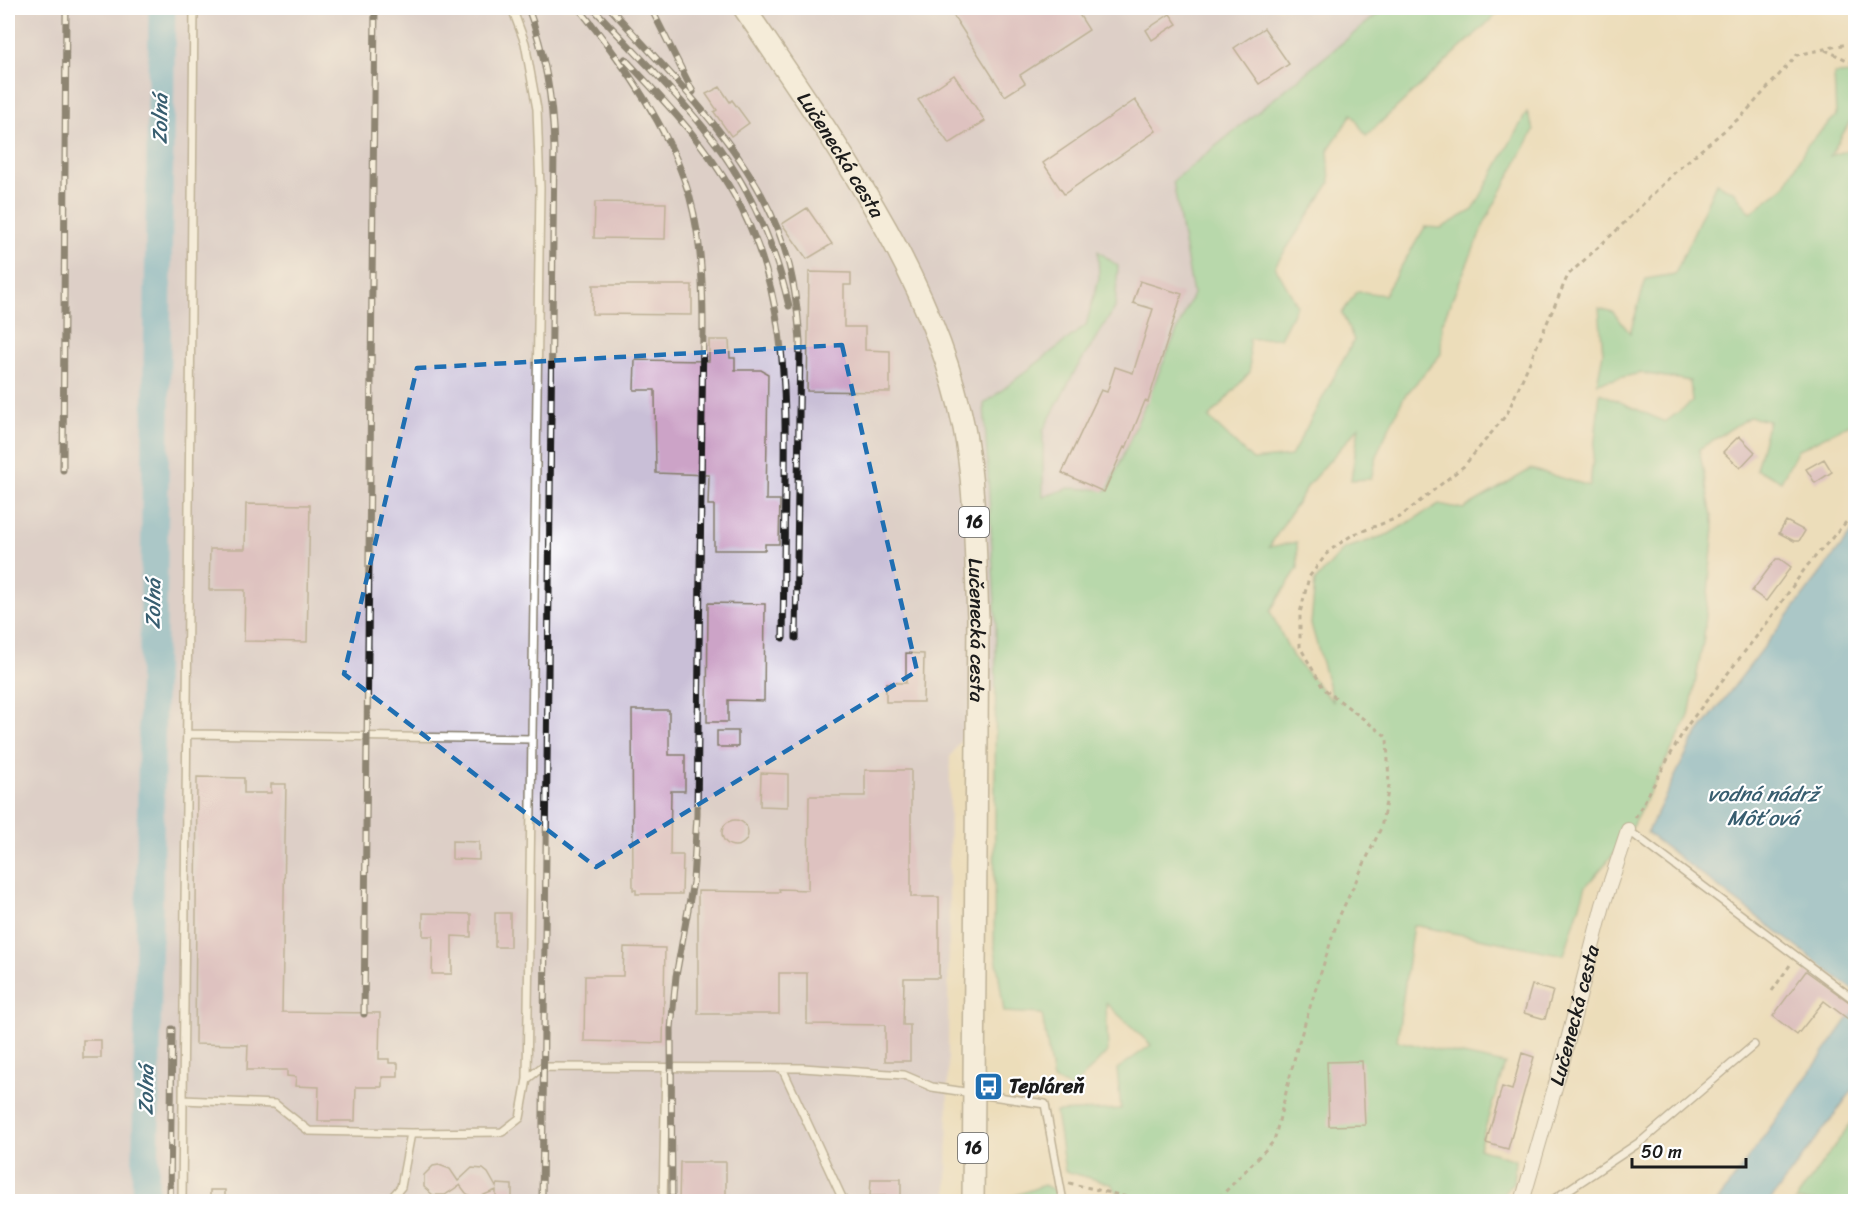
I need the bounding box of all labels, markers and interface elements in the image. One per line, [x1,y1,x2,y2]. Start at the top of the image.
street label: Lučenecká cesta [787,84,894,226]
water label: Zolná [141,90,179,144]
road number: 16 [959,507,989,537]
street label: Lučenecká cesta [958,557,995,703]
water label: Zolná [134,575,172,629]
water label: vodná nádrž Môťová [1708,775,1823,837]
street label: Lučenecká cesta [1539,940,1610,1090]
water label: Zolná [127,1061,165,1115]
place label: Tepláreň [1009,1069,1084,1104]
bus stop icon: Tepláreň [972,1070,1004,1102]
scale bar [1632,1131,1746,1169]
road number: 16 [958,1133,988,1163]
text: 50 m [1641,1136,1682,1168]

